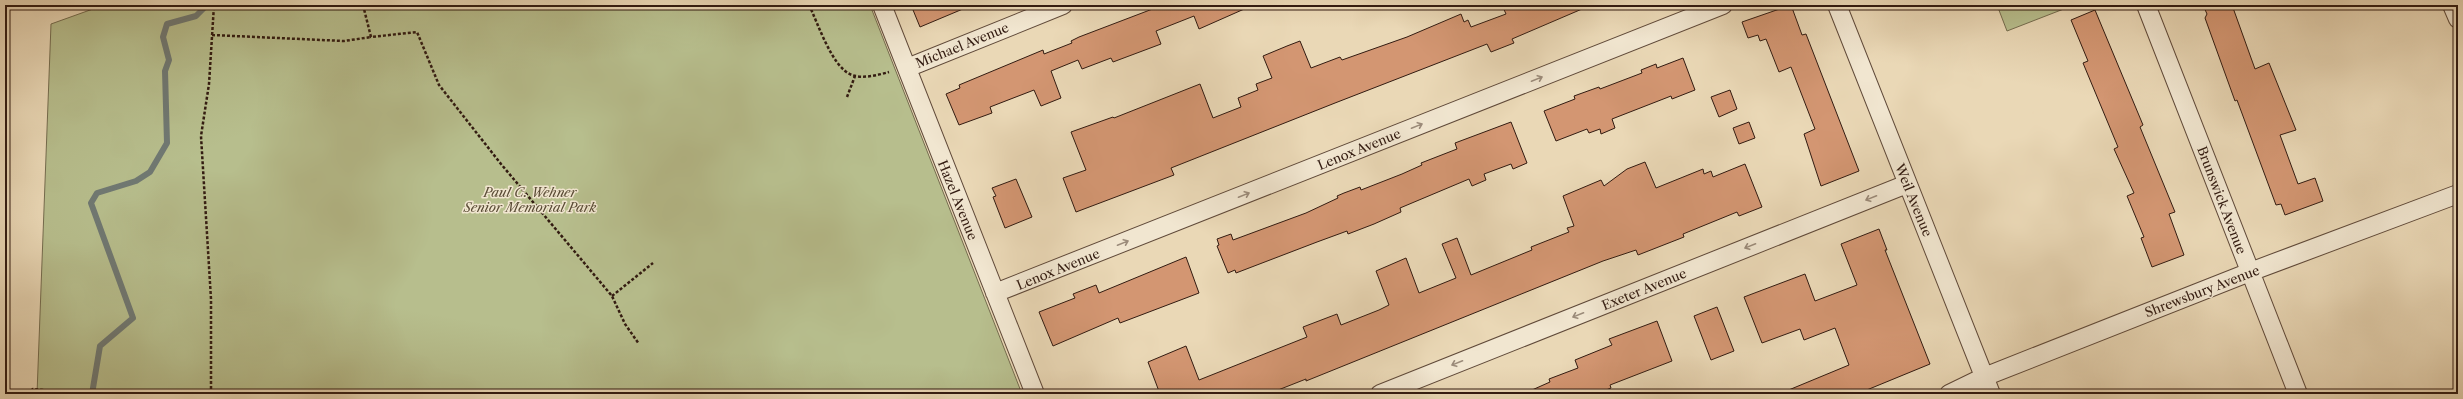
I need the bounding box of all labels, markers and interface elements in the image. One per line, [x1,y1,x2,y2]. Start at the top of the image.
street label: Michael Avenue [913,19,1011,71]
one-way arrow [1531,74,1543,82]
one-way arrow [1410,122,1422,130]
street label: Lenox Avenue [1315,125,1403,173]
street label: Brunswick Avenue [2194,144,2250,256]
street label: Hazel Avenue [935,158,981,242]
street label: Weil Avenue [1892,160,1936,239]
park label: Paul C. Wehner Senior Memorial Park [463,184,596,215]
one-way arrow [1237,191,1249,198]
one-way arrow [1866,195,1878,203]
one-way arrow [1116,238,1128,246]
one-way arrow [1745,243,1757,251]
street label: Lenox Avenue [1014,245,1102,293]
street label: Shrewsbury Avenue [2142,262,2262,320]
street label: Exeter Avenue [1599,265,1689,313]
one-way arrow [1572,312,1584,320]
one-way arrow [1451,360,1463,368]

